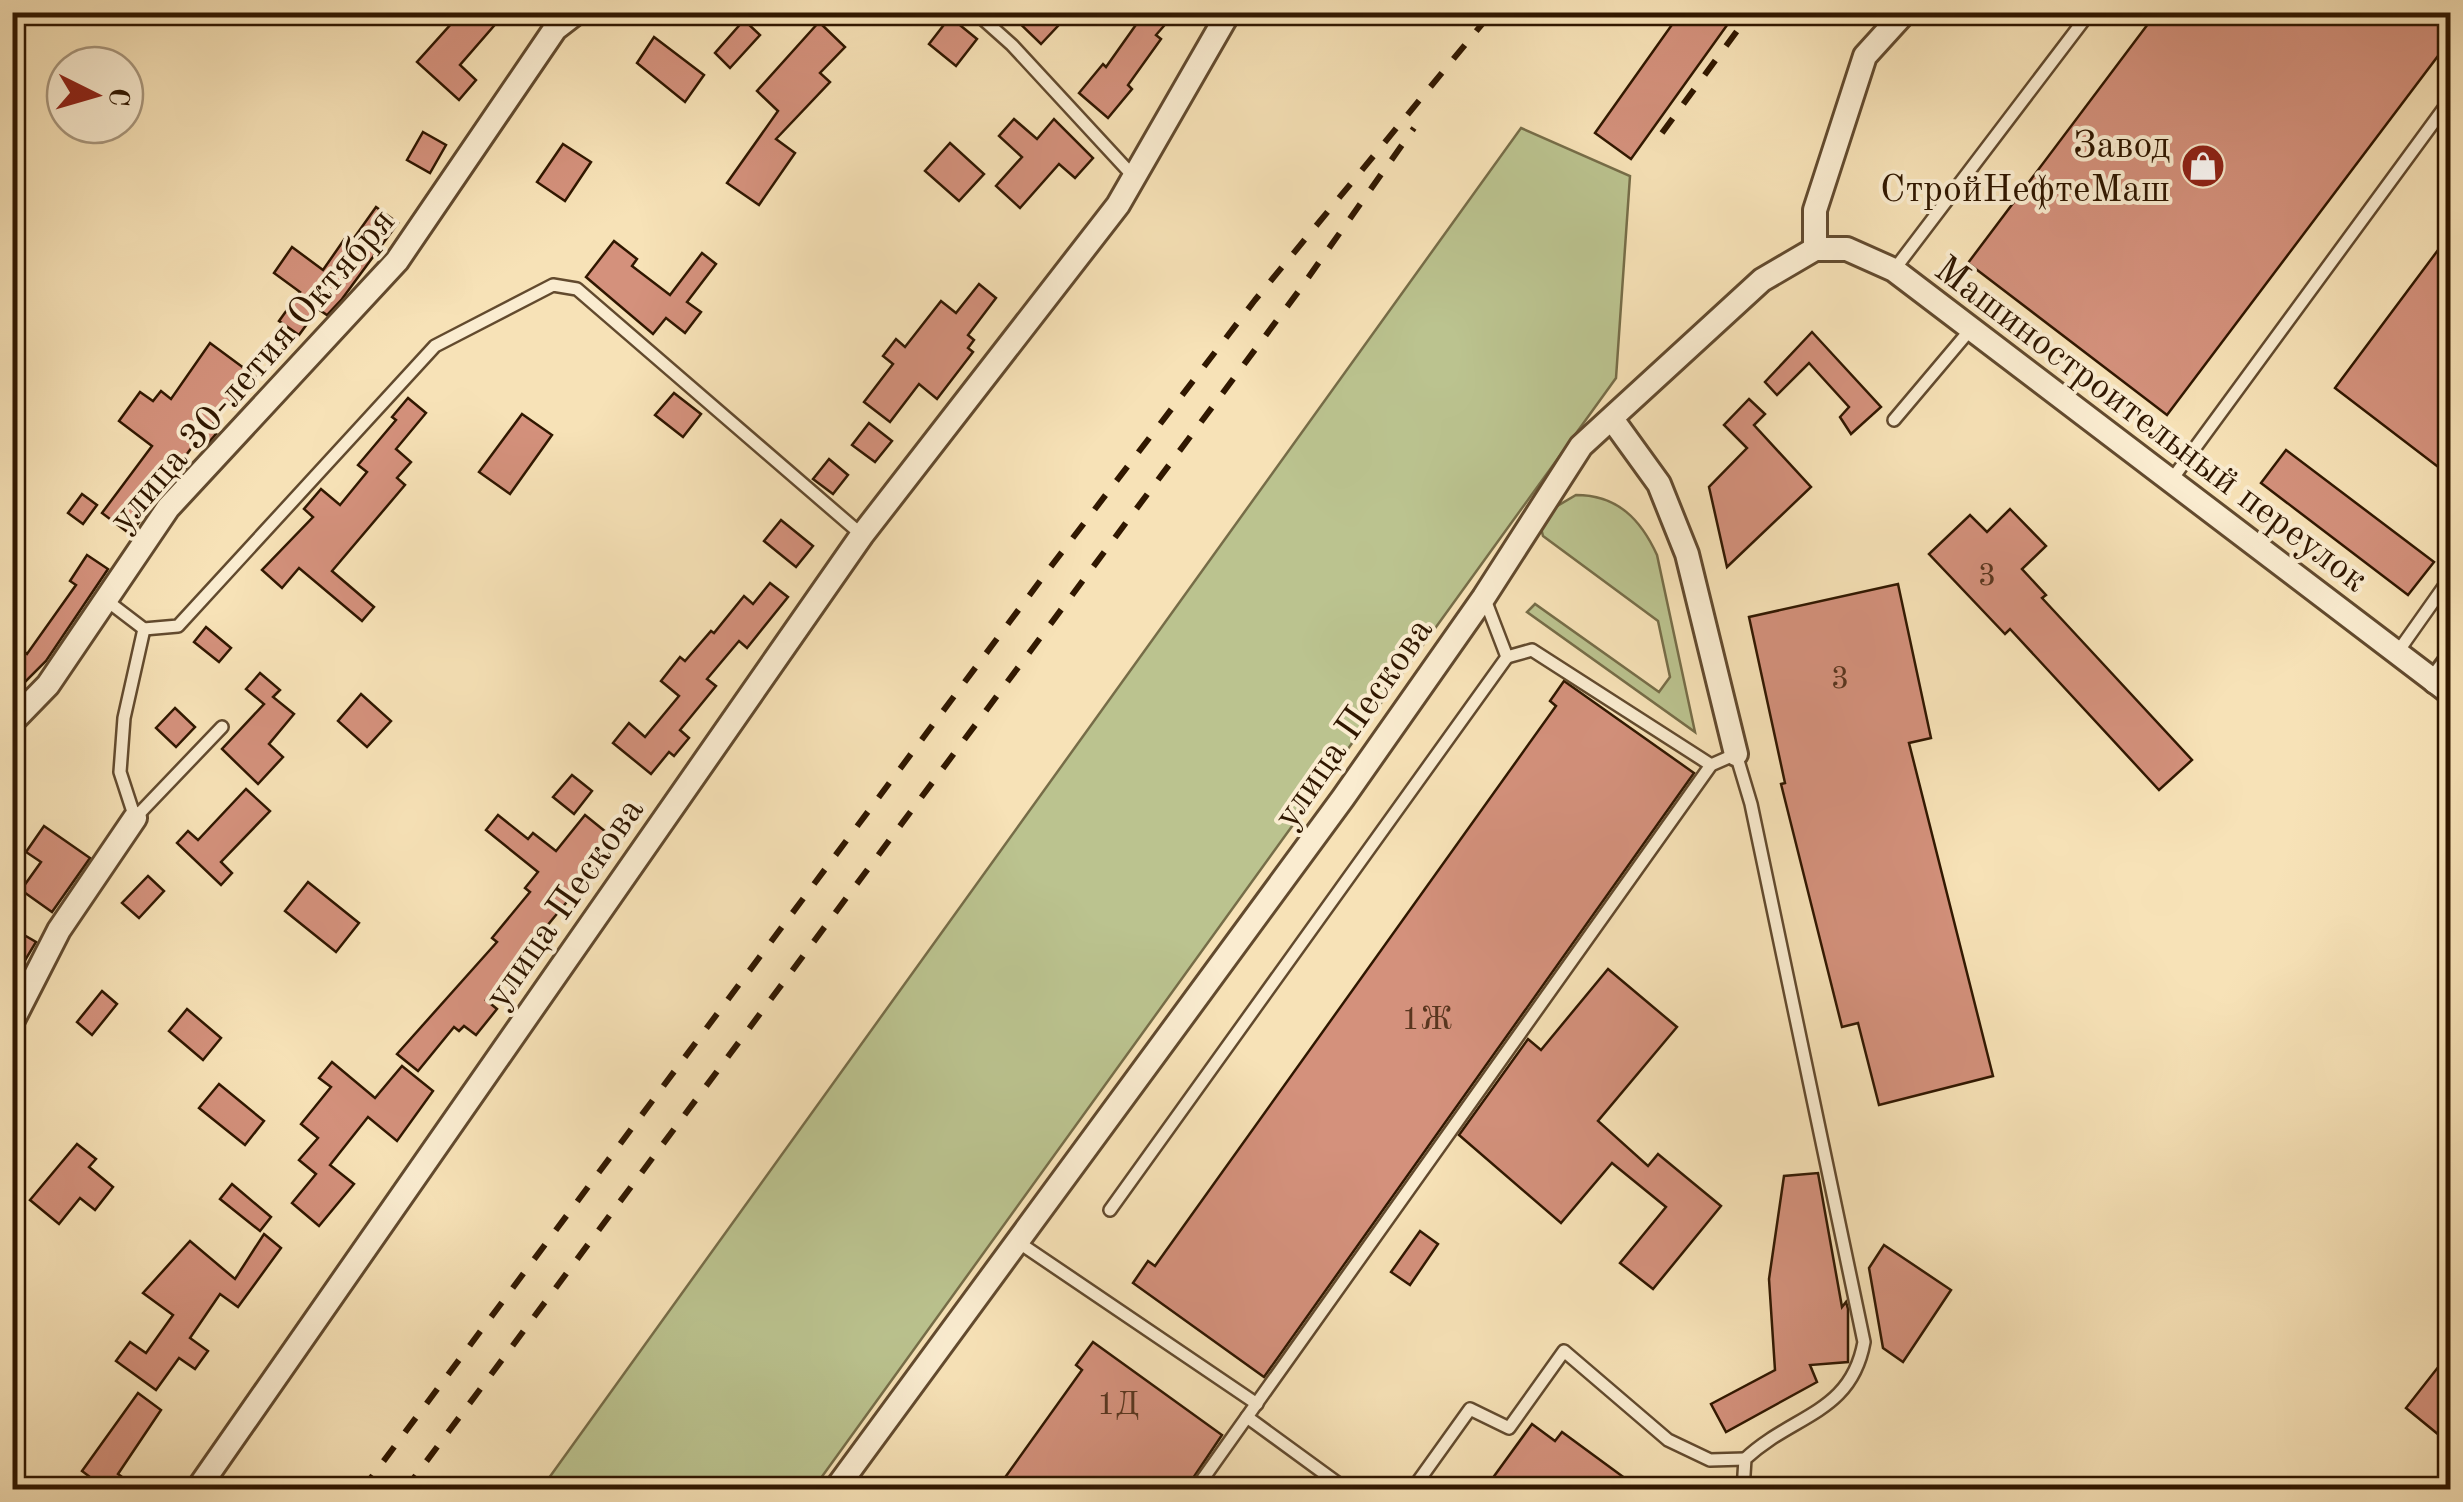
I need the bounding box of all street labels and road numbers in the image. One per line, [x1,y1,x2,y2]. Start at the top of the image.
street label: улица 30-летия Октября [103,203,403,539]
street label: Машиностроительный переулок [1927,250,2374,600]
street label: улица Пескова [1268,612,1441,836]
street label: улица Пескова [479,792,652,1016]

